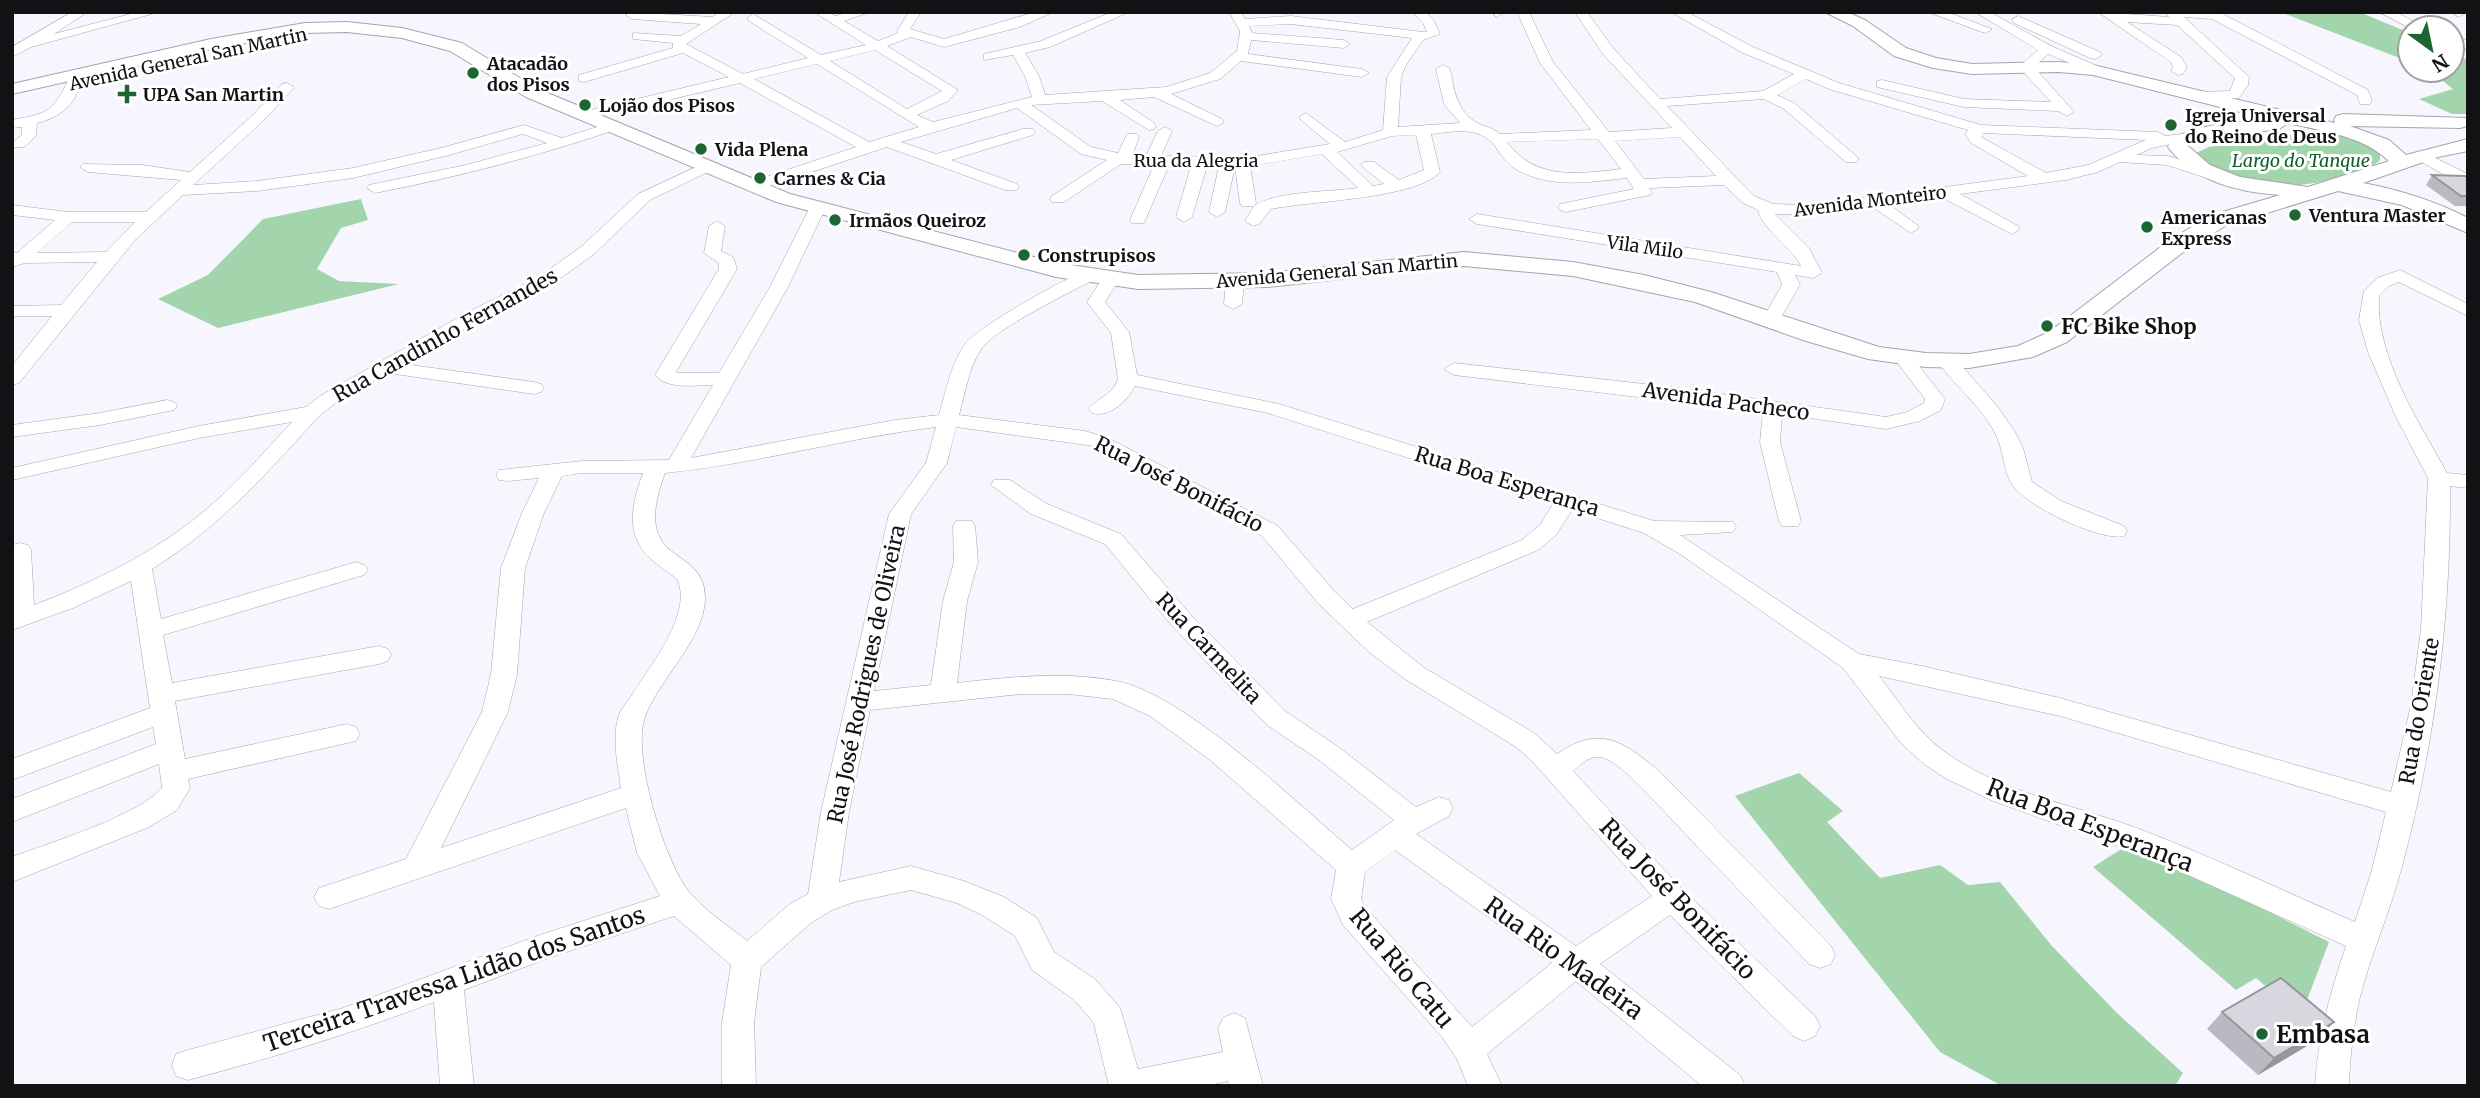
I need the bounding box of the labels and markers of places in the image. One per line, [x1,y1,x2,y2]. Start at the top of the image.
place label: Atacadão dos Pisos [486,52,570,96]
marker: Atacadão dos Pisos [465,65,481,81]
place label: UPA San Martin [143,83,284,106]
marker: UPA San Martin [117,84,137,104]
place label: Lojão dos Pisos [599,94,735,117]
marker: Lojão dos Pisos [577,97,593,113]
place label: Igreja Universal do Reino de Deus [2185,104,2337,148]
marker: Igreja Universal do Reino de Deus [2163,117,2179,133]
place label: Vida Plena [714,138,808,161]
marker: Vida Plena [693,141,709,157]
place label: Carnes & Cia [774,167,886,190]
marker: Carnes & Cia [752,170,768,186]
place label: Ventura Master [2308,204,2446,227]
place label: Americanas Express [2160,206,2267,250]
marker: Ventura Master [2287,207,2303,223]
place label: Irmãos Queiroz [849,209,986,232]
marker: Irmãos Queiroz [827,212,843,228]
marker: Americanas Express [2139,219,2155,235]
place label: Construpisos [1038,244,1156,267]
marker: Construpisos [1016,247,1032,263]
place label: FC Bike Shop [2061,313,2197,340]
marker: FC Bike Shop [2039,318,2055,334]
place label: Embasa [2276,1019,2370,1050]
marker: Embasa [2254,1026,2270,1042]

